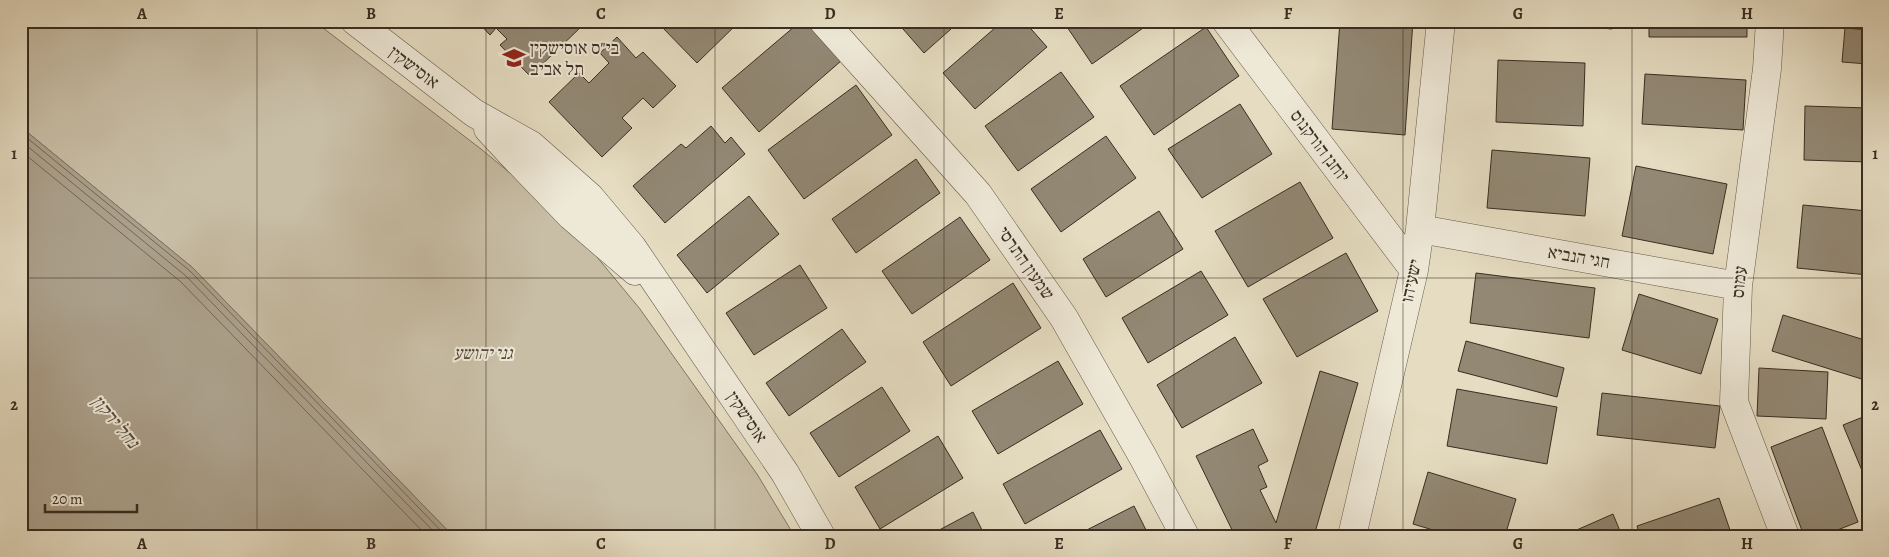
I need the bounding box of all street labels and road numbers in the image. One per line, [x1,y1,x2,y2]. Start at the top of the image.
street label: אוסישקין [384,40,444,94]
street label: יוחנן הורקנוס [1285,105,1355,187]
street label: שמעון התרסי [992,222,1060,304]
street label: חגי הנביא [1546,240,1612,274]
street label: ישעיהו [1395,257,1427,305]
street label: עמוס [1726,265,1752,299]
street label: אוסישקין [721,386,773,448]

